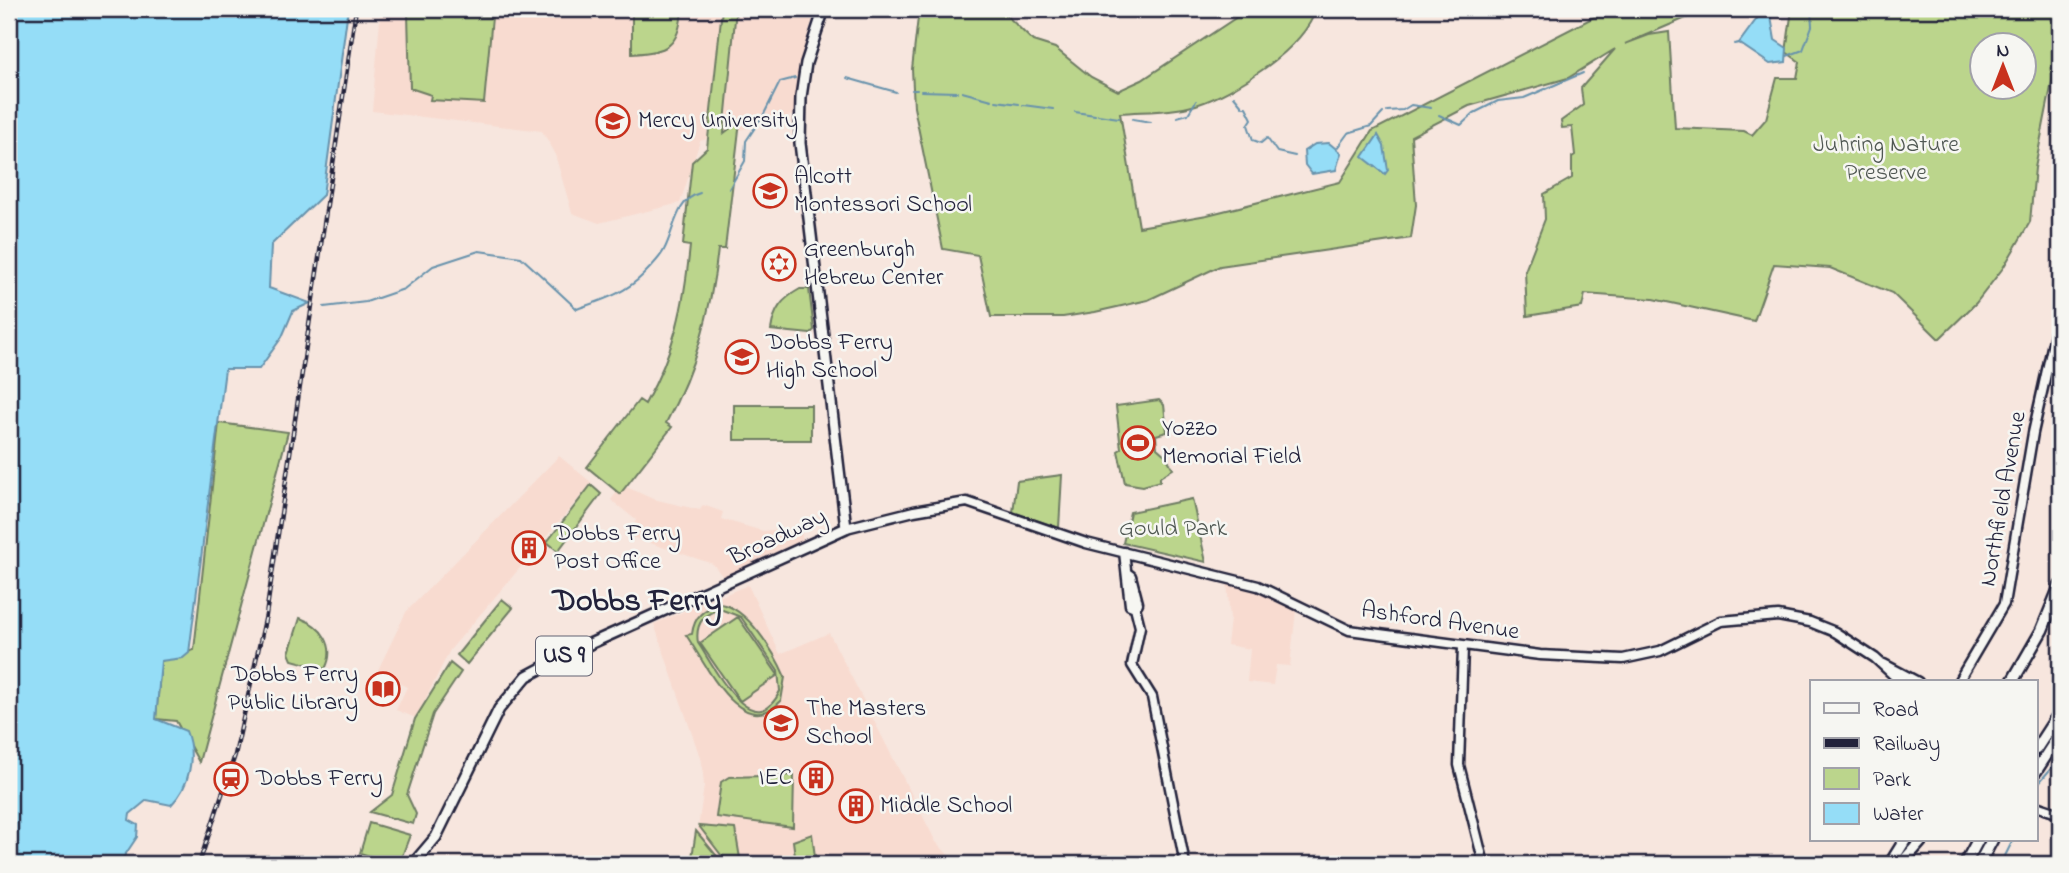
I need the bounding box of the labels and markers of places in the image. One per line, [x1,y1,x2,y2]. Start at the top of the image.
school or university icon: Mercy University [594,102,632,140]
place label: Mercy University [638,104,798,140]
place label: Alcott Montessori School [794,160,972,223]
school or university icon: Alcott Montessori School [751,172,789,210]
place label: Greenburgh Hebrew Center [804,233,944,296]
synagogue icon: Greenburgh Hebrew Center [760,245,798,283]
place label: Dobbs Ferry High School [765,326,893,389]
school or university icon: Dobbs Ferry High School [723,338,761,376]
place label: Yozzo Memorial Field [1162,412,1302,475]
sports icon: Yozzo Memorial Field [1119,424,1157,462]
place label: Dobbs Ferry Post Office [553,517,681,580]
building icon: Dobbs Ferry Post Office [510,529,548,567]
place label: Dobbs Ferry Public Library [228,658,358,722]
library icon: Dobbs Ferry Public Library [364,670,402,708]
place label: The Masters School [806,692,926,755]
school or university icon: The Masters School [762,704,800,742]
building icon: IEC [797,759,835,797]
station icon: Dobbs Ferry [212,760,250,798]
place label: IEC [759,761,792,796]
place label: Dobbs Ferry [255,762,383,798]
building icon: Middle School [837,787,875,825]
place label: Middle School [880,789,1012,824]

